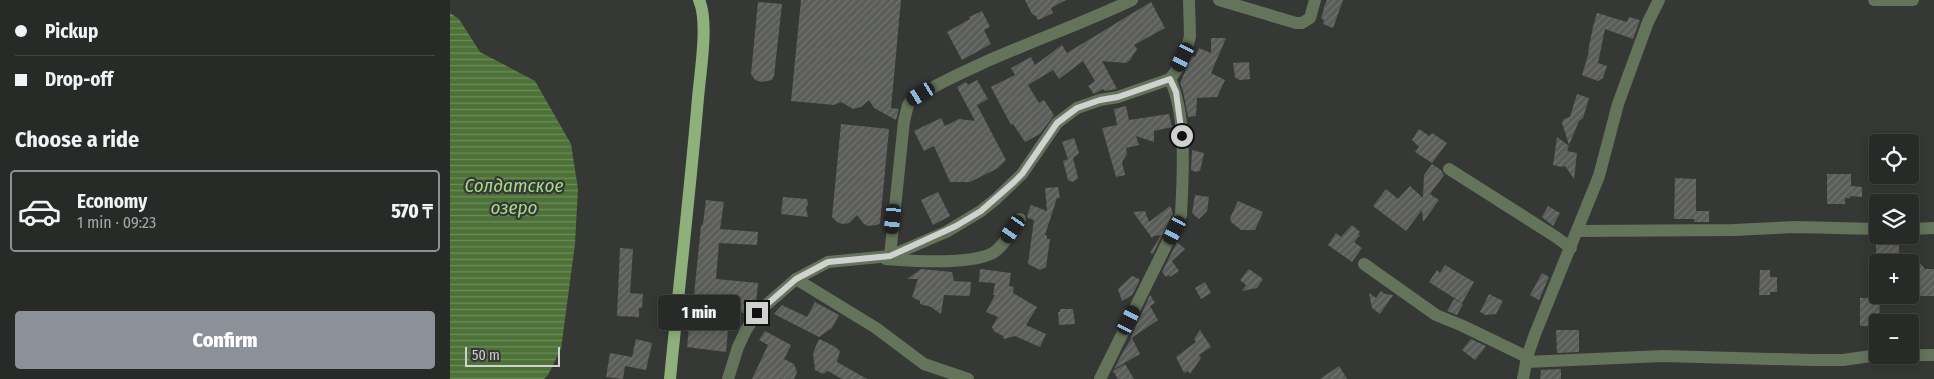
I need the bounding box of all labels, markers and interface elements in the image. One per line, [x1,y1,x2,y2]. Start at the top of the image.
text: Pickup [45,20,98,43]
car [1169,40,1196,74]
text: Drop-off [45,68,113,91]
car [904,80,937,108]
route start [1171,125,1193,147]
text: Choose a ride [15,126,139,153]
map controls [1869,134,1919,364]
button: locate [1869,134,1919,184]
water label: Солдатское озеро [464,174,564,219]
icon: car [17,189,62,234]
text: Economy [77,190,147,213]
button: layers [1869,194,1919,244]
text: 570 ₸ [391,200,433,223]
car [883,203,902,235]
car [998,212,1027,246]
text: 1 min · 09:23 [77,213,156,232]
car [1161,213,1188,247]
button: + [1869,254,1919,304]
callout: 1 min [657,296,740,330]
route end [746,302,768,324]
text: 1 min [682,303,716,322]
car [1115,303,1142,337]
button: Confirm [15,311,435,369]
button: − [1869,314,1919,364]
scale bar [465,344,560,367]
text: 50 m [472,347,500,364]

